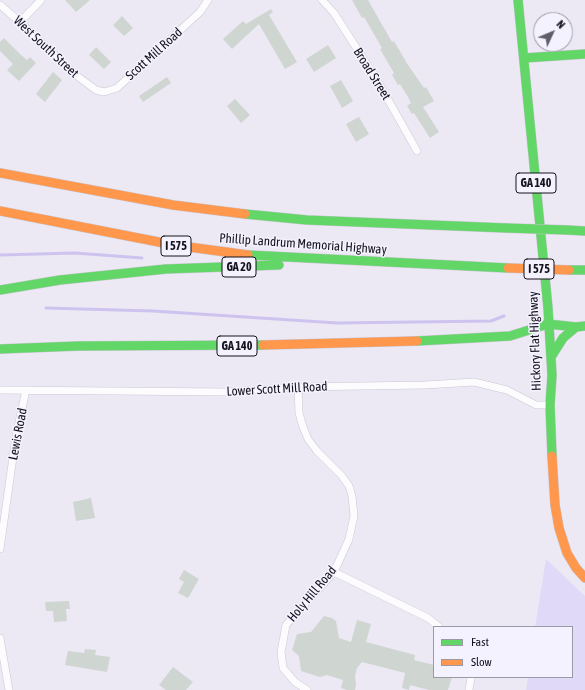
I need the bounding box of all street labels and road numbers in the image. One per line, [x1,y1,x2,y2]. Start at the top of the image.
street label: West South Street [10,13,82,81]
street label: Scott Mill Road [122,25,186,83]
street label: Broad Street [350,45,394,103]
road number: GA 140 [516,173,556,193]
street label: Phillip Landrum Memorial Highway [219,230,387,258]
road number: I 575 [161,236,191,256]
road number: GA 20 [222,257,256,277]
road number: I 575 [524,259,554,279]
street label: Hickory Flat Highway [525,291,545,391]
road number: GA 140 [217,336,257,356]
street label: Lower Scott Mill Road [226,379,328,399]
street label: Lewis Road [5,407,31,461]
street label: Holy Hill Road [284,563,340,625]

